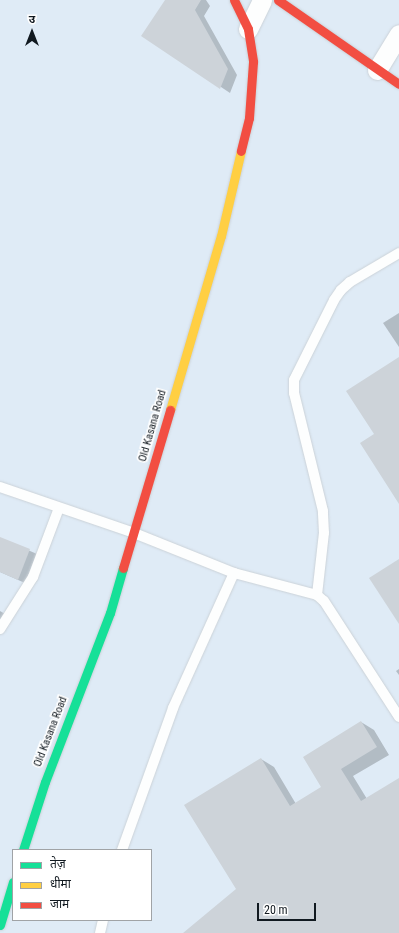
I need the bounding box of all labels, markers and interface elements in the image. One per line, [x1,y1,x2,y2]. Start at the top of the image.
north arrow [12,12,52,52]
text: उ [29,13,35,26]
street label: Old Kasana Road [136,389,170,463]
street label: Old Kasana Road [32,695,70,769]
legend [12,849,152,921]
text: तेज़ [50,857,66,871]
text: धीमा [50,877,71,891]
scale bar [259,895,318,921]
text: जाम [50,897,69,911]
text: 20 m [264,903,288,917]

